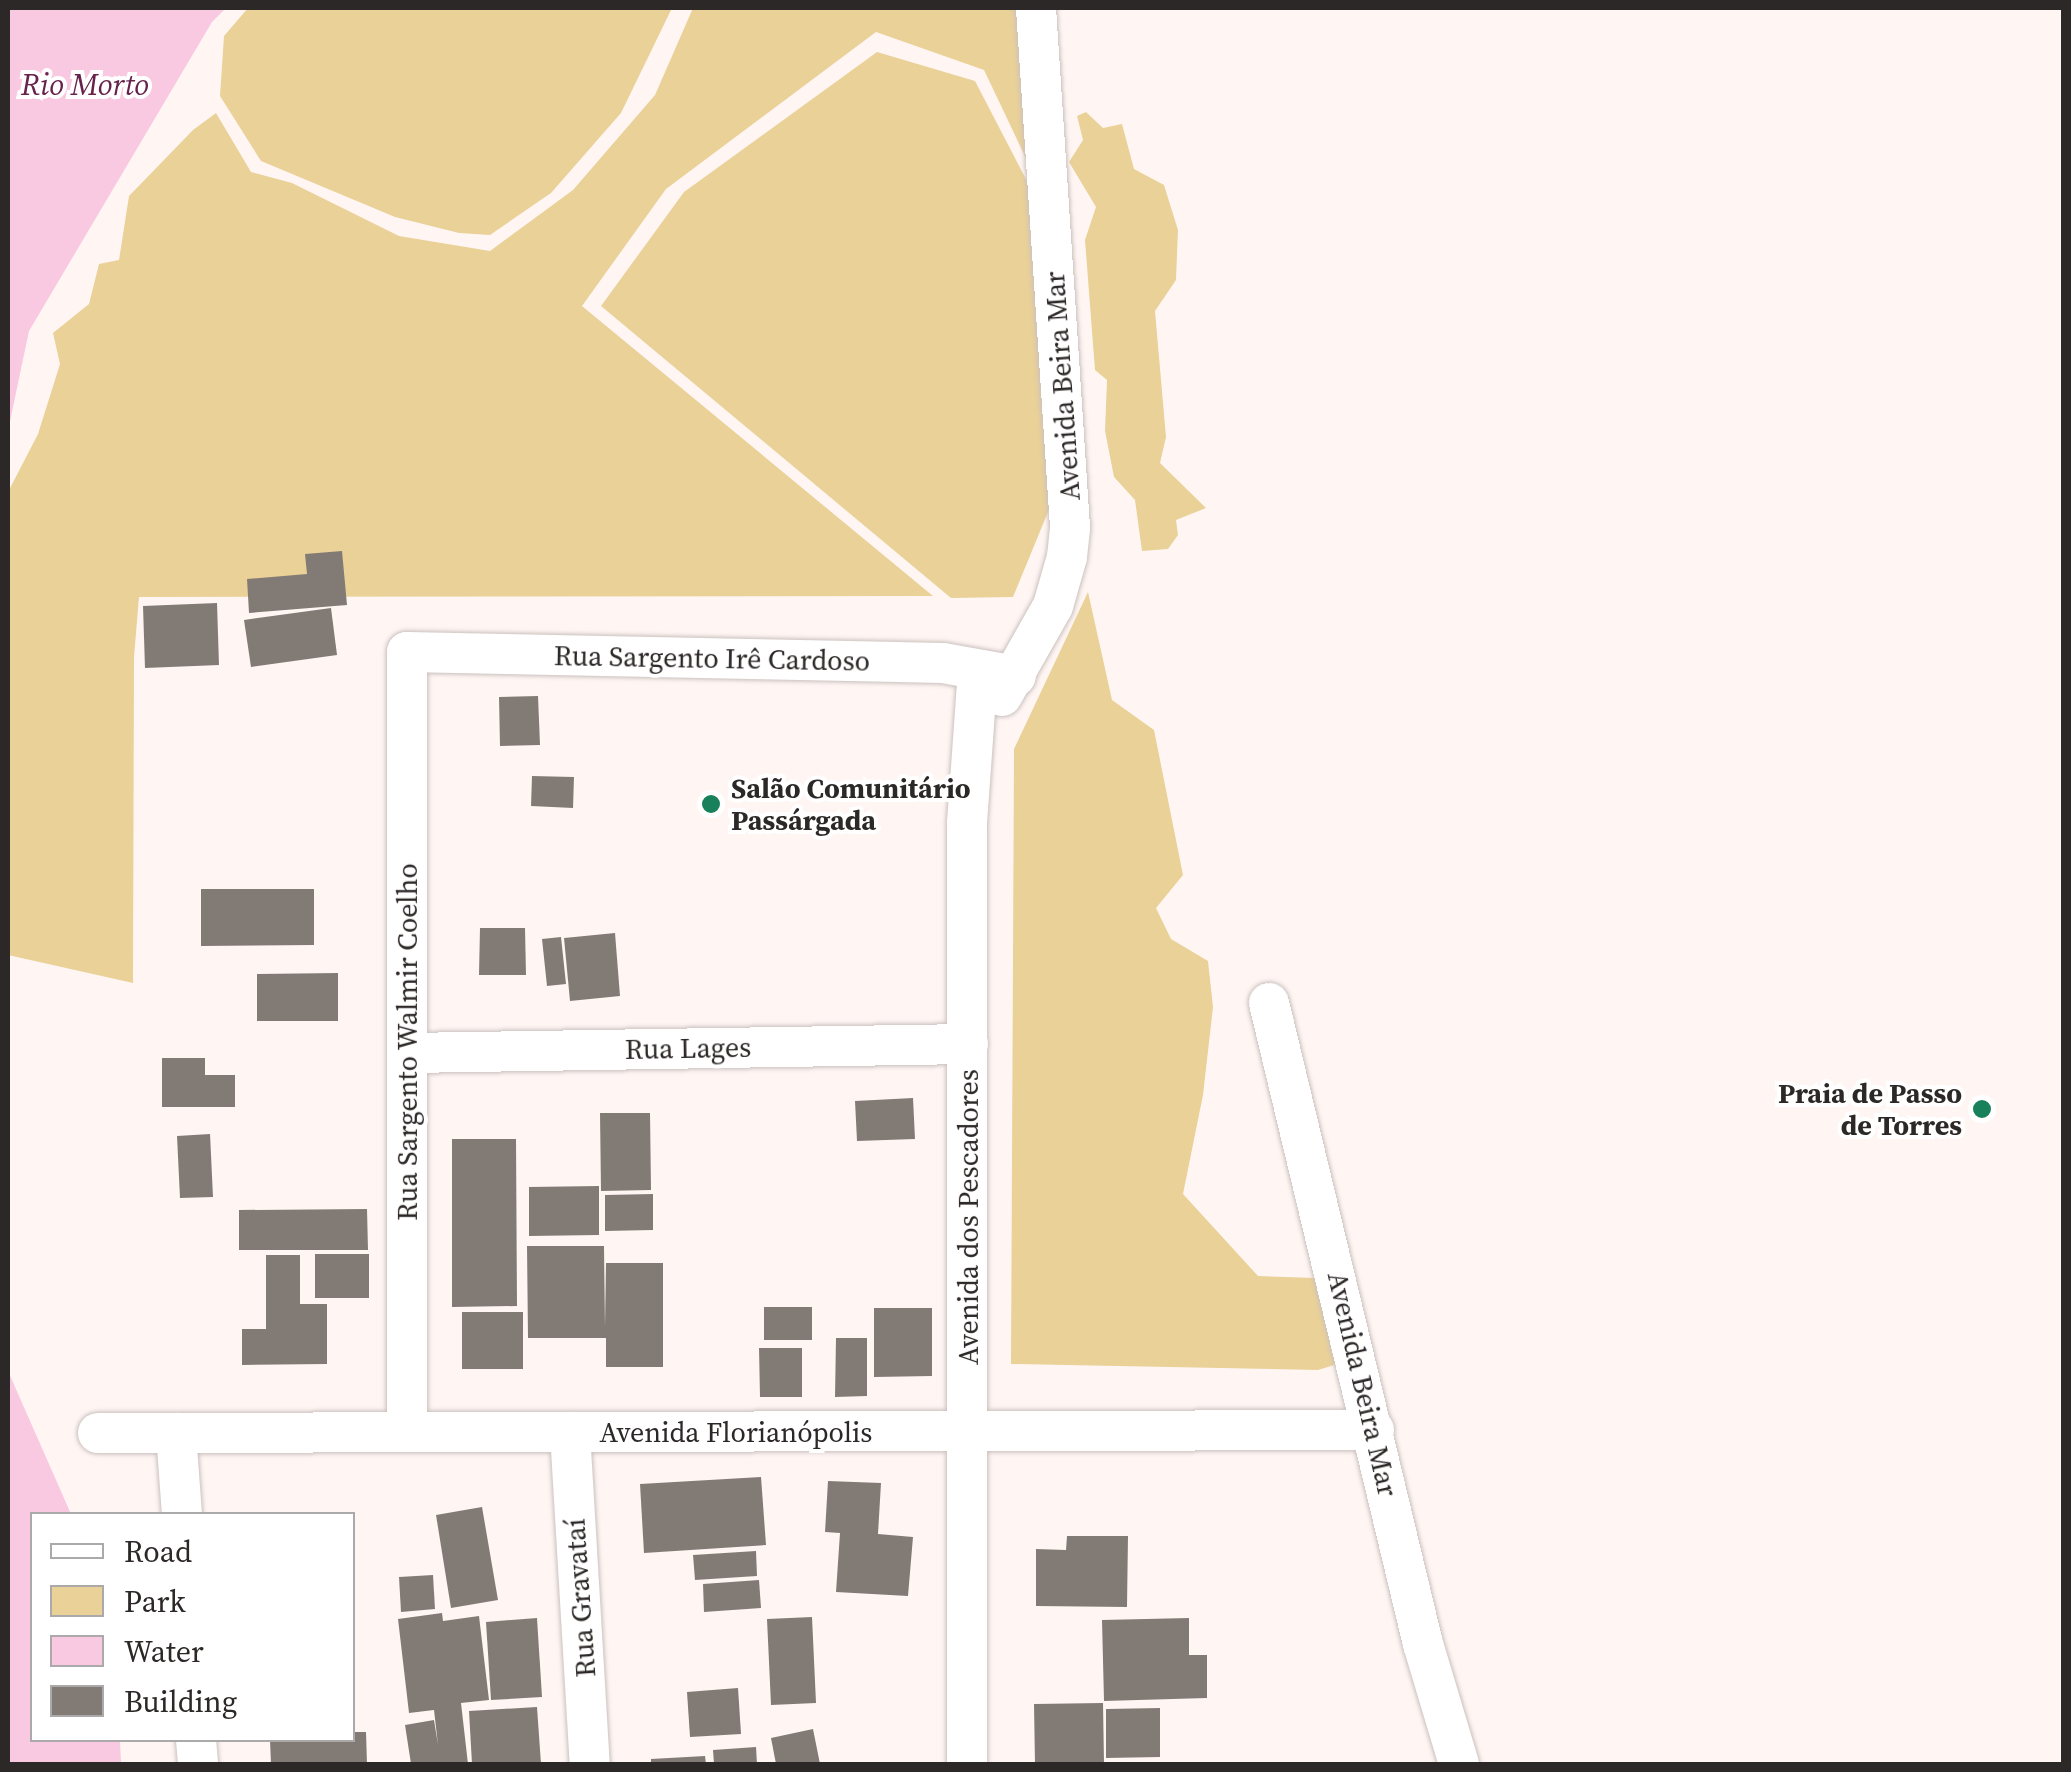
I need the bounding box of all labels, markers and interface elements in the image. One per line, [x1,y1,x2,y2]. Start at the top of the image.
water label: Rio Morto [21,67,149,103]
street label: Avenida Beira Mar [1037,270,1087,502]
street label: Rua Sargento Irê Cardoso [554,638,870,678]
place label: Salão Comunitário Passárgada [731,771,971,837]
marker: Salão Comunitário Passárgada [700,793,722,815]
street label: Rua Sargento Walmir Coelho [390,863,424,1221]
street label: Rua Lages [625,1030,751,1066]
street label: Avenida dos Pescadores [951,1069,985,1365]
place label: Praia de Passo de Torres [1778,1076,1962,1142]
marker: Praia de Passo de Torres [1971,1098,1993,1120]
street label: Avenida Beira Mar [1321,1268,1405,1500]
street label: Avenida Florianópolis [600,1415,872,1449]
legend [30,1512,355,1742]
street label: Rua Gravataí [558,1518,602,1678]
text: Road [124,1531,192,1572]
text: Park [124,1581,186,1622]
text: Water [124,1631,204,1672]
text: Building [124,1681,237,1722]

